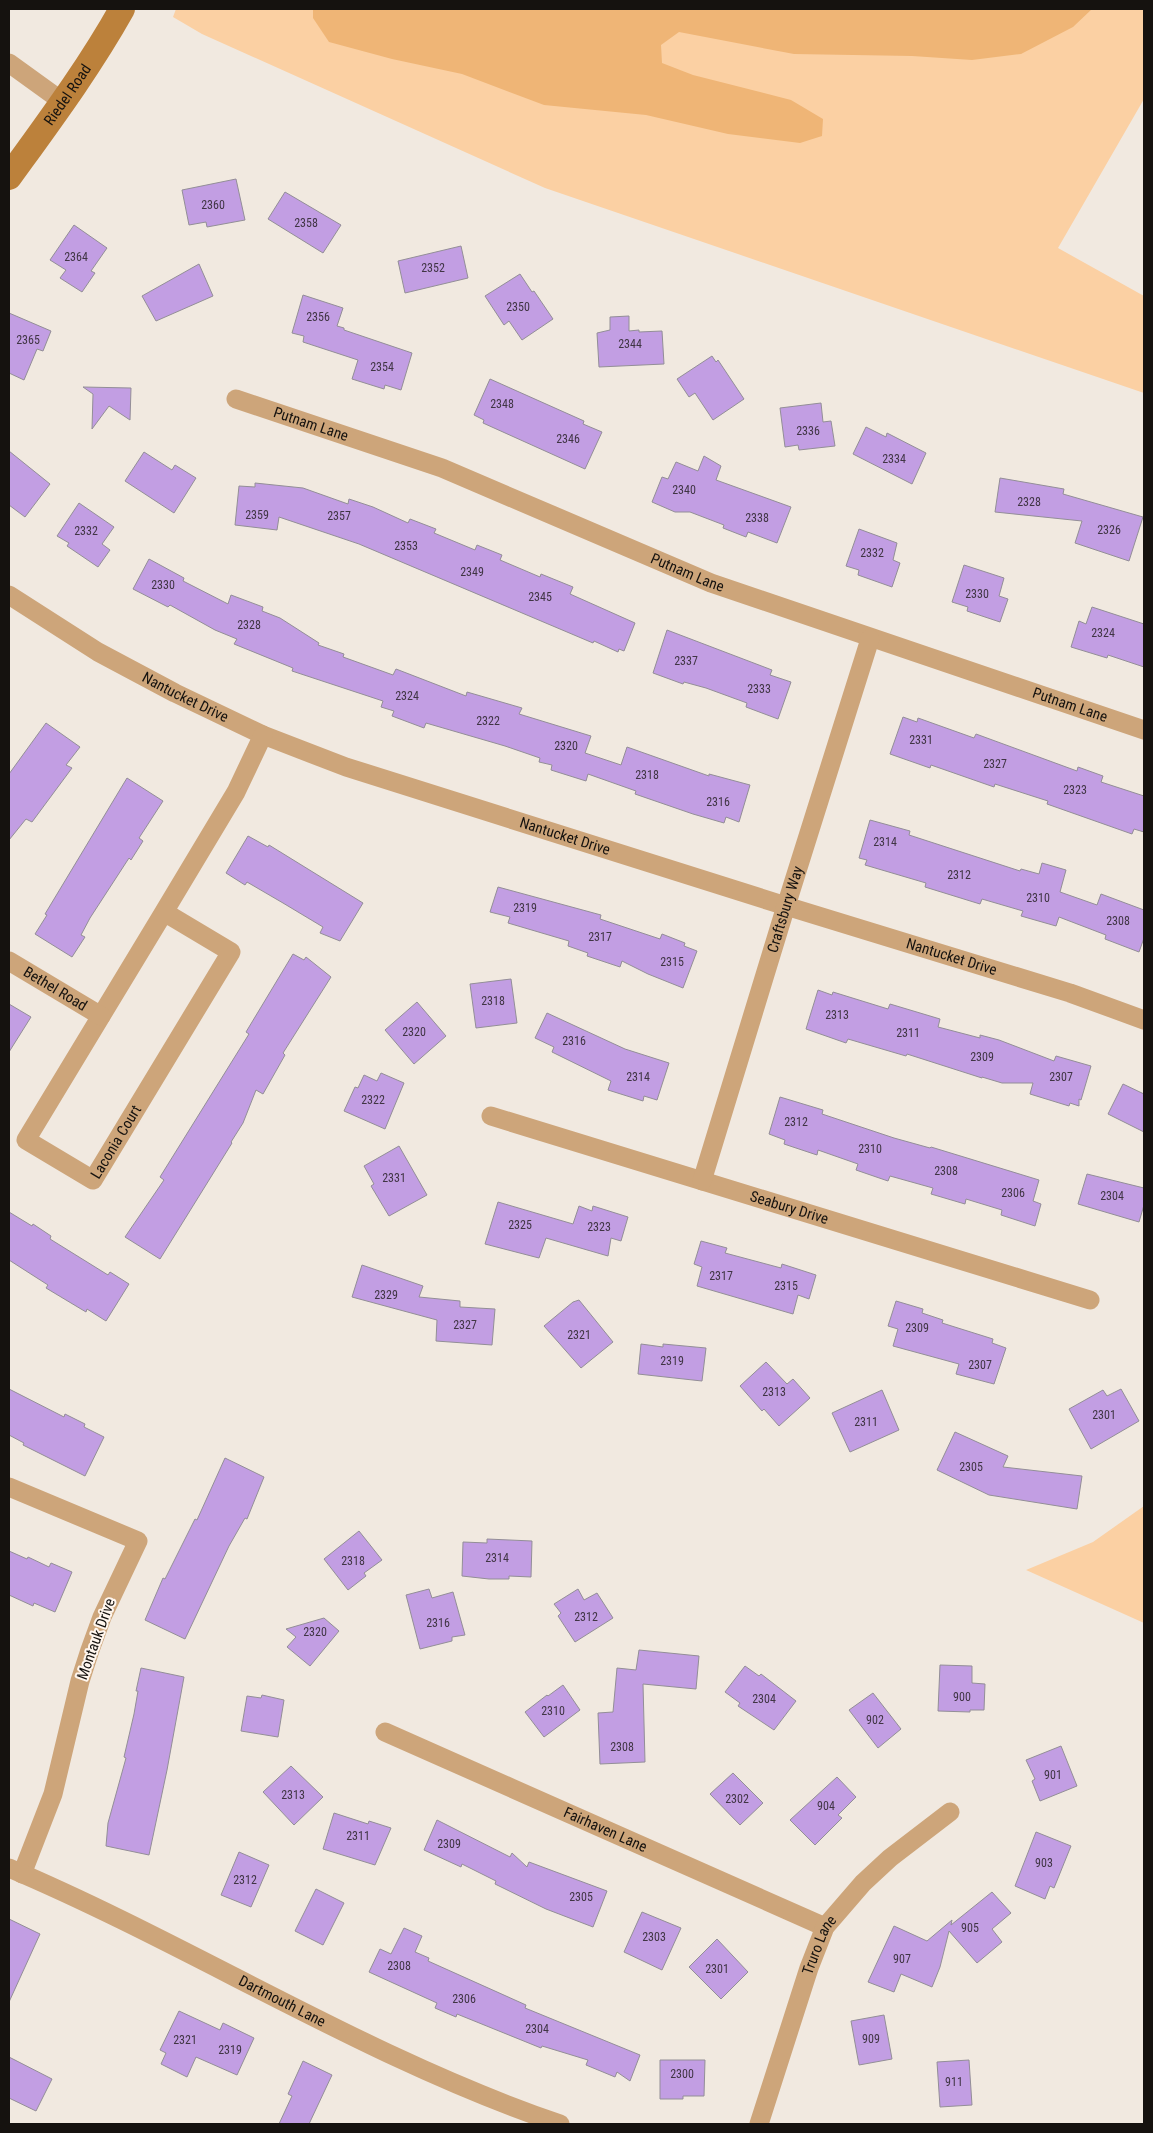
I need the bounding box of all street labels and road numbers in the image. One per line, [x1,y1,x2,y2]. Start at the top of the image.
street label: Riedel Road [40,61,95,129]
street label: Putnam Lane [271,403,351,445]
street label: Putnam Lane [648,549,726,596]
street label: Nantucket Drive [139,668,231,726]
street label: Putnam Lane [1030,684,1110,726]
street label: Nantucket Drive [517,813,612,859]
street label: Craftsbury Way [763,864,807,955]
street label: Nantucket Drive [904,934,999,979]
street label: Bethel Road [20,963,90,1015]
street label: Laconia Court [87,1102,145,1182]
street label: Seabury Drive [748,1187,831,1228]
street label: Montauk Drive [73,1596,119,1682]
street label: Fairhaven Lane [561,1803,650,1856]
street label: Truro Lane [798,1911,840,1977]
street label: Dartmouth Lane [236,1972,329,2031]

